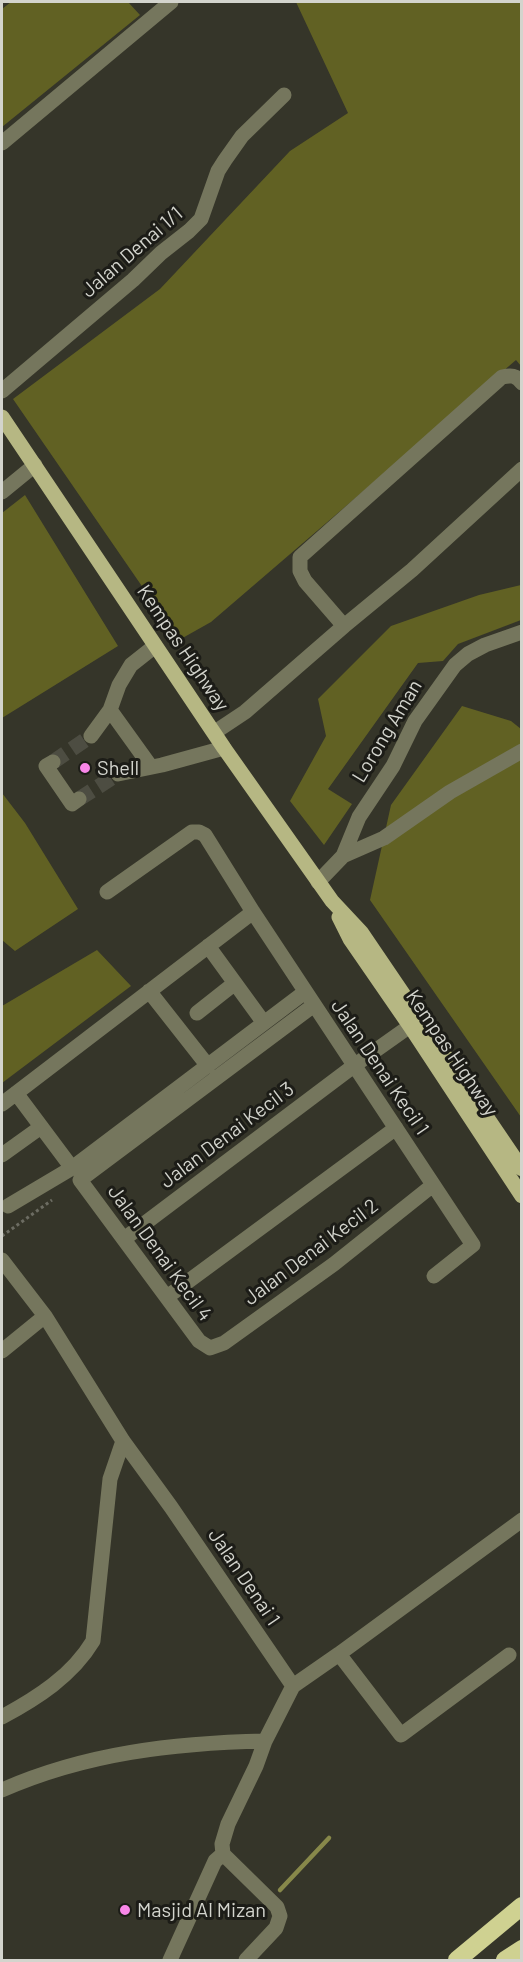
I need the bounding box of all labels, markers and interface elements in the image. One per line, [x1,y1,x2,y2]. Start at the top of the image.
street label: Jalan Denai 1/1 [76,201,188,303]
street label: Kempas Highway [132,580,234,716]
street label: Lorong Aman [347,675,427,787]
place label: Shell [97,756,139,780]
marker: Shell [78,761,92,775]
street label: Kempas Highway [401,985,503,1121]
street label: Jalan Denai Kecil 1 [326,995,434,1139]
street label: Jalan Denai Kecil 3 [155,1077,299,1193]
street label: Jalan Denai Kecil 4 [103,1180,217,1326]
street label: Jalan Denai Kecil 2 [239,1194,383,1310]
street label: Jalan Denai 1 [203,1524,285,1630]
place label: Masjid Al Mizan [137,1898,266,1922]
marker: Masjid Al Mizan [118,1903,132,1917]

